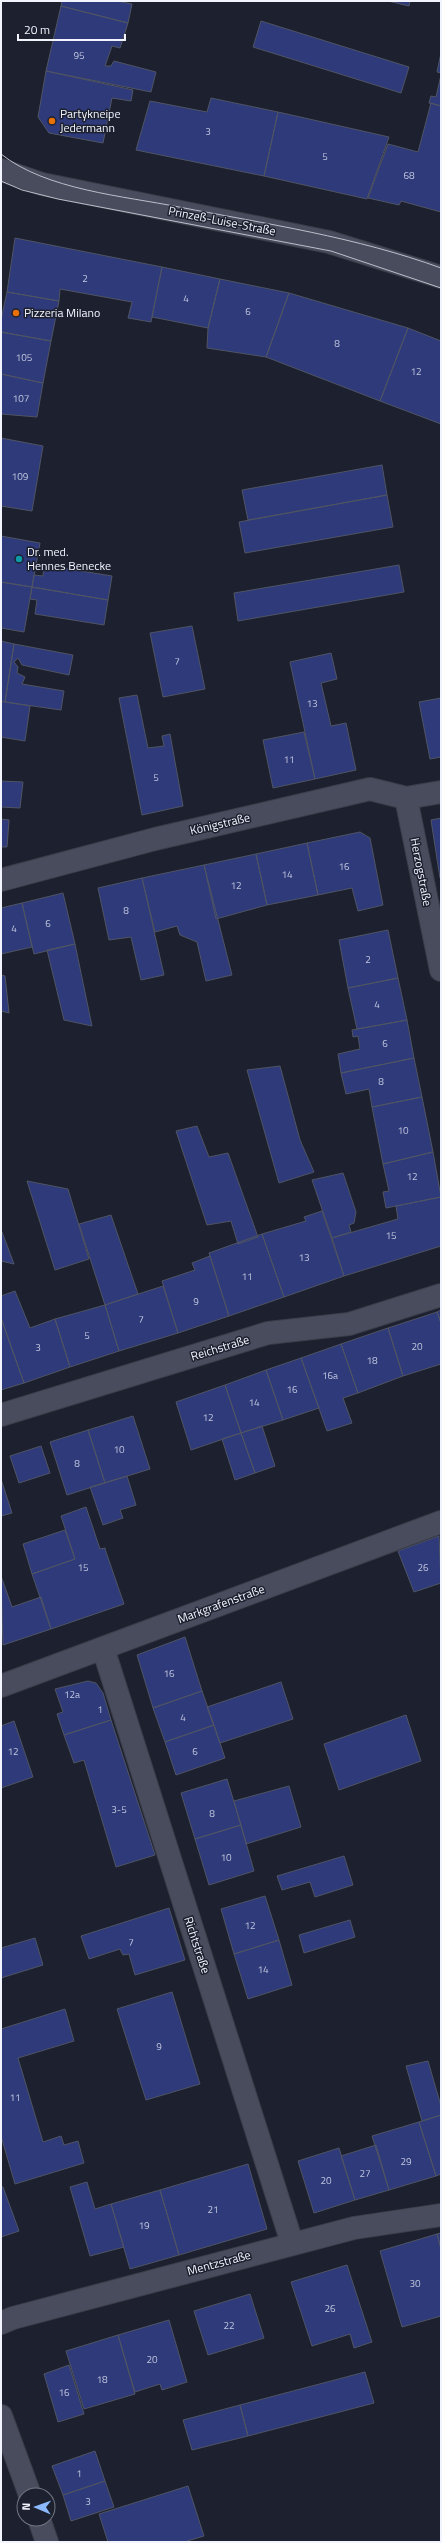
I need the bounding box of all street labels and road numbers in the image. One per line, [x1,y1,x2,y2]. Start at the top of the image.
street label: Prinzeß-Luise-Straße [167,201,277,240]
street label: Königstraße [188,807,252,840]
street label: Herzogstraße [406,836,437,908]
street label: Reichstraße [188,1330,252,1365]
street label: Markgrafenstraße [175,1579,267,1628]
street label: Richtstraße [179,1914,216,1976]
street label: Mentzstraße [185,2245,253,2280]

